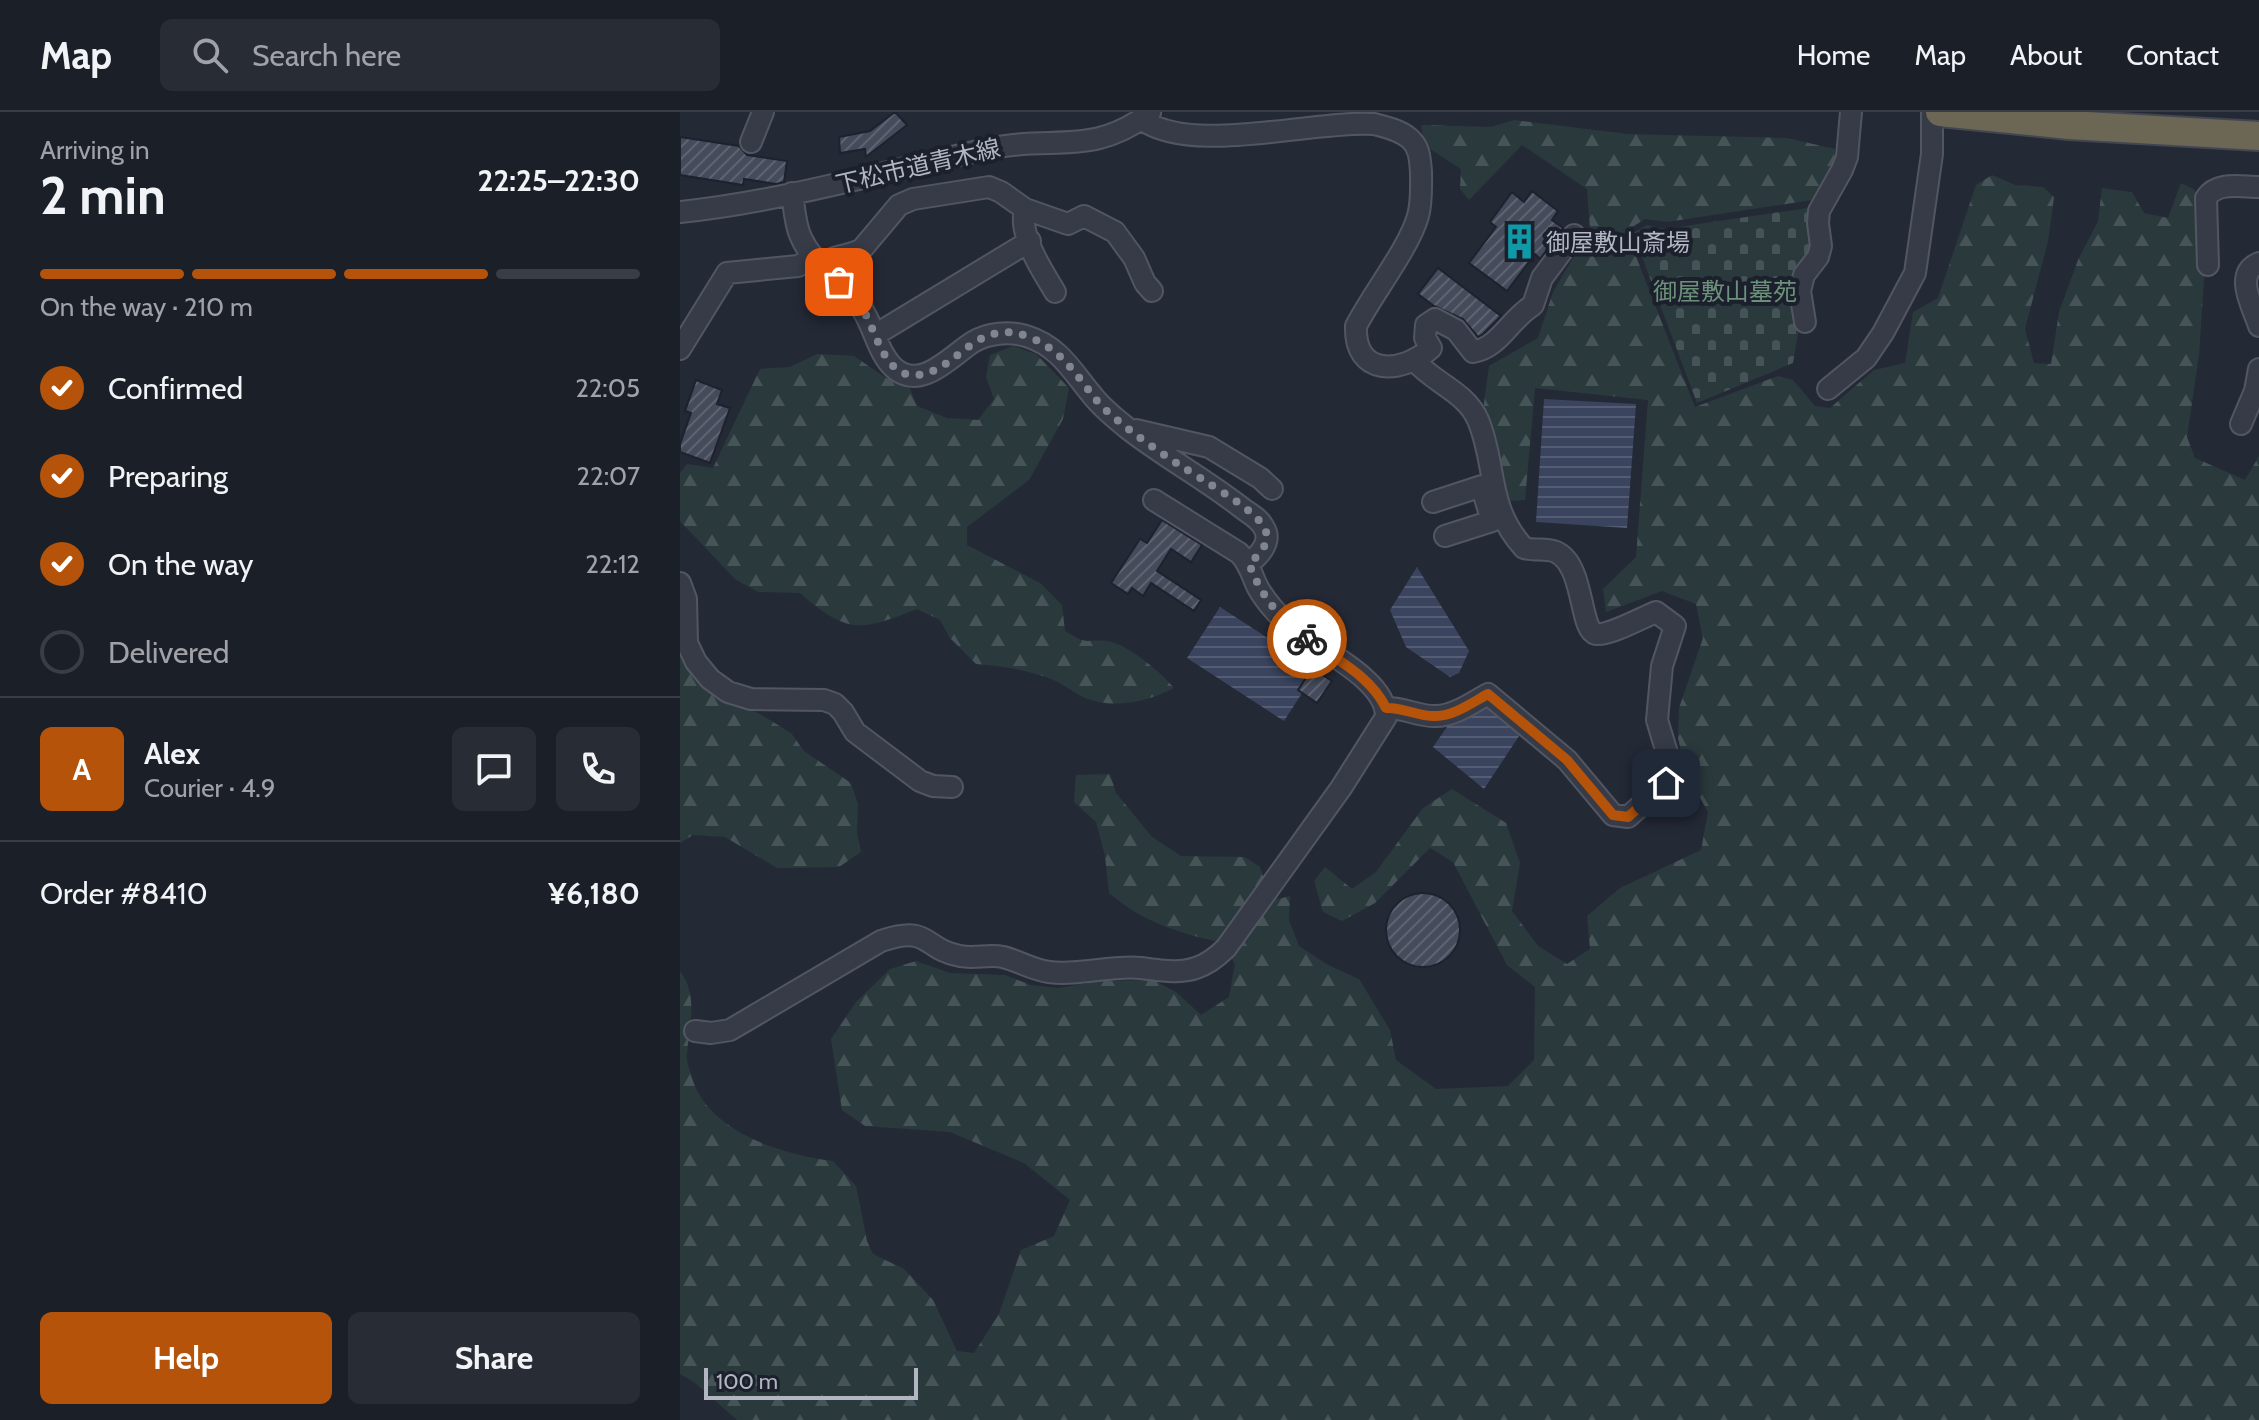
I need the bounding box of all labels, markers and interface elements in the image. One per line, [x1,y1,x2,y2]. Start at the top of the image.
search box [160,19,720,91]
text: Map [40,32,112,79]
icon: search [188,33,232,77]
text: Search here [252,37,401,74]
text: Home [1797,38,1870,72]
text: Map [1914,38,1966,72]
text: About [2010,38,2082,72]
text: Contact [2126,38,2219,72]
street label: 下松市道青木線 [833,133,1003,199]
text: Arriving in [40,134,150,166]
text: 22:25–22:30 [478,162,640,199]
text: 2 min [40,164,166,227]
building icon: 御屋敷山斎場 [1501,223,1539,261]
place label: 御屋敷山斎場 [1546,228,1690,257]
pin [805,248,873,316]
icon: bag [817,260,861,304]
park label: 御屋敷山墓苑 [1653,277,1797,306]
text: On the way · 210 m [40,291,253,323]
icon: check [40,366,84,410]
text: Confirmed [108,370,243,407]
text: 22:05 [575,372,640,404]
icon: check [40,454,84,498]
text: Preparing [108,458,228,495]
text: 22:07 [576,460,640,492]
icon: check [40,542,84,586]
text: On the way [108,546,253,583]
text: 22:12 [585,548,640,580]
courier [1267,599,1347,679]
icon: bike [1285,617,1329,661]
text: Delivered [108,634,229,671]
button: chat [452,727,536,811]
button: phone [556,727,640,811]
text: Alex [144,735,200,772]
pin [1632,749,1700,817]
text: A [73,751,91,788]
icon: home [1644,761,1688,805]
text: Courier · 4.9 [144,772,276,804]
text: Order #8410 [40,875,208,912]
text: ¥6,180 [548,875,640,912]
button: Help [40,1312,332,1404]
button: Share [348,1312,640,1404]
scale bar [704,1364,918,1400]
text: 100 m [716,1368,778,1395]

